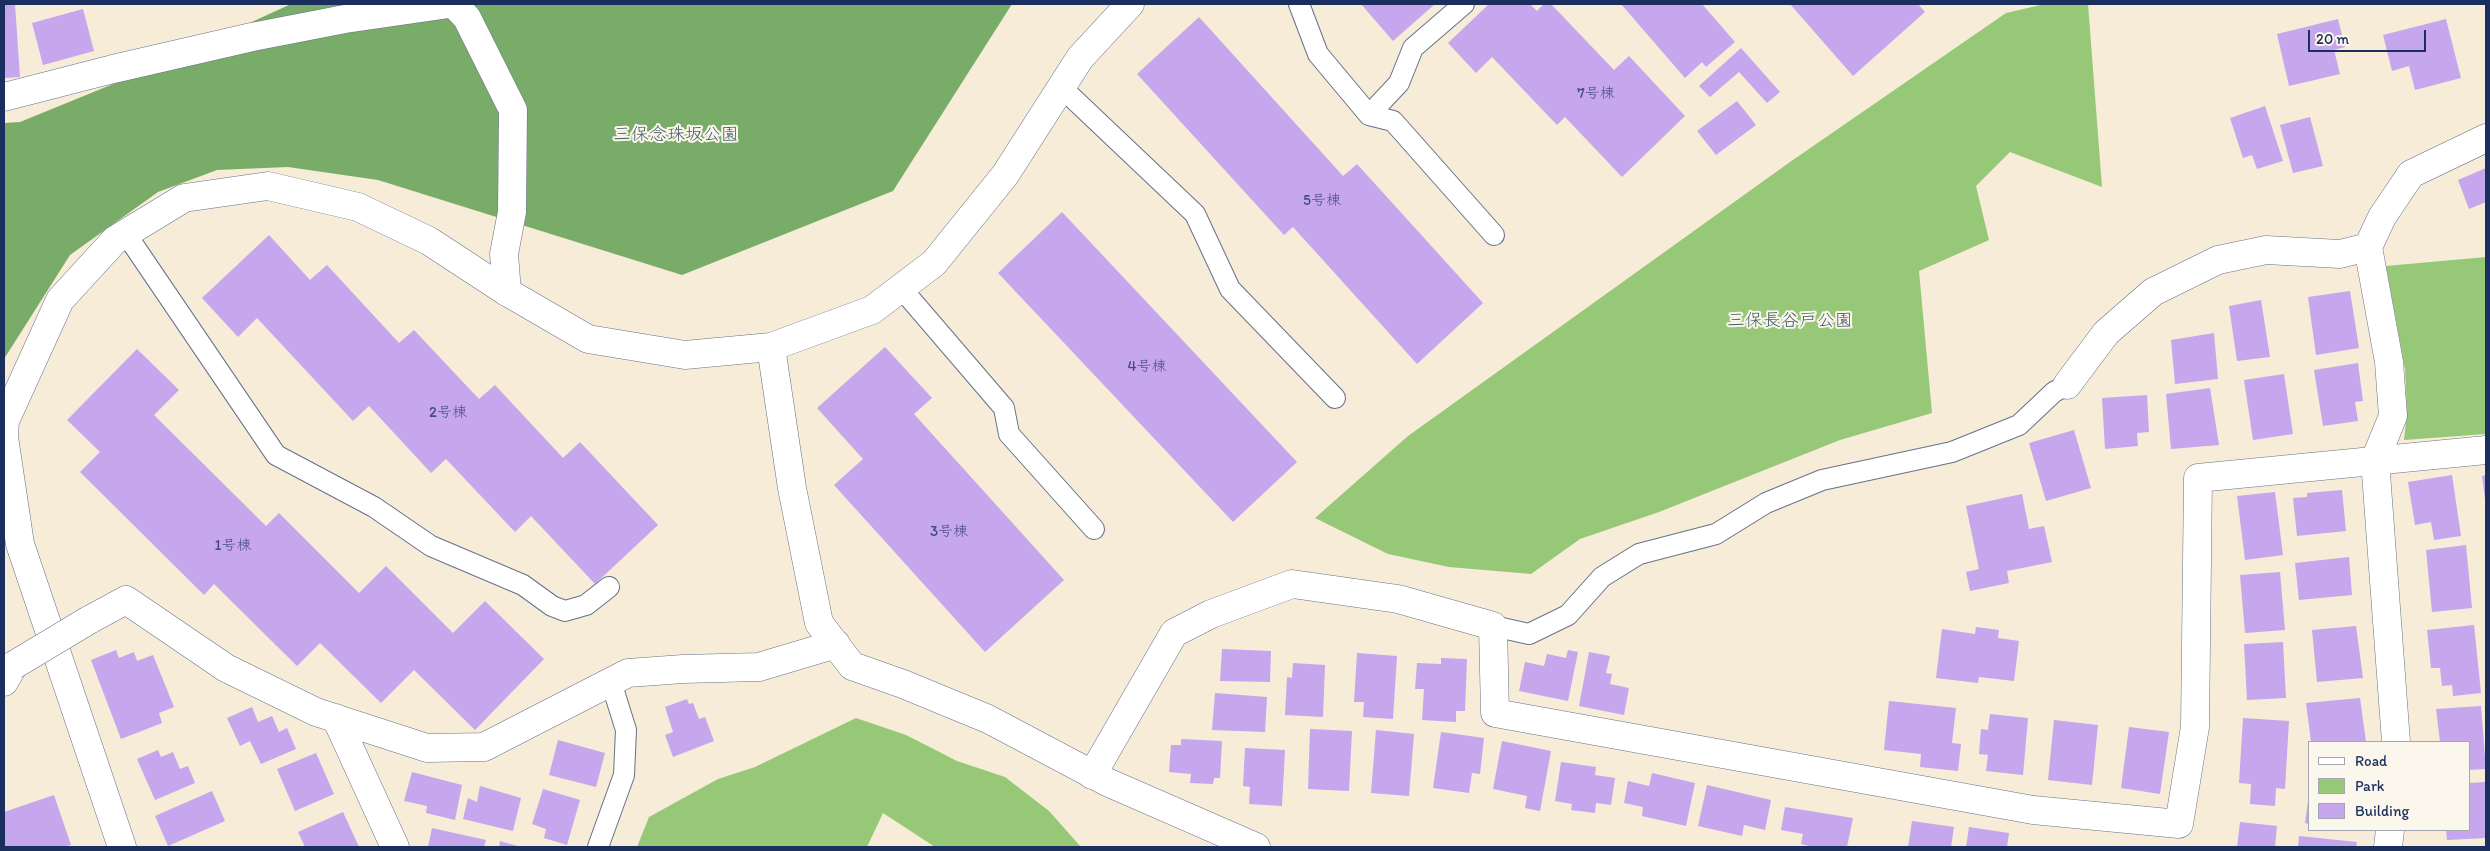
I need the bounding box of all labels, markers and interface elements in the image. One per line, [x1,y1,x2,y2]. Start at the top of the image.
scale bar [2310,20,2428,52]
text: 20 m [2316,30,2349,48]
house number: 7号棟 [1577,85,1615,103]
park label: 三保念珠坂公園 [613,124,739,146]
house number: 5号棟 [1303,192,1341,210]
park label: 三保長谷戸公園 [1727,310,1853,332]
house number: 4号棟 [1127,358,1167,376]
house number: 2号棟 [429,404,467,422]
house number: 3号棟 [930,523,968,541]
house number: 1号棟 [215,537,251,555]
legend [2308,741,2470,831]
text: Road [2355,752,2387,770]
text: Park [2355,777,2385,795]
text: Building [2355,802,2409,820]

